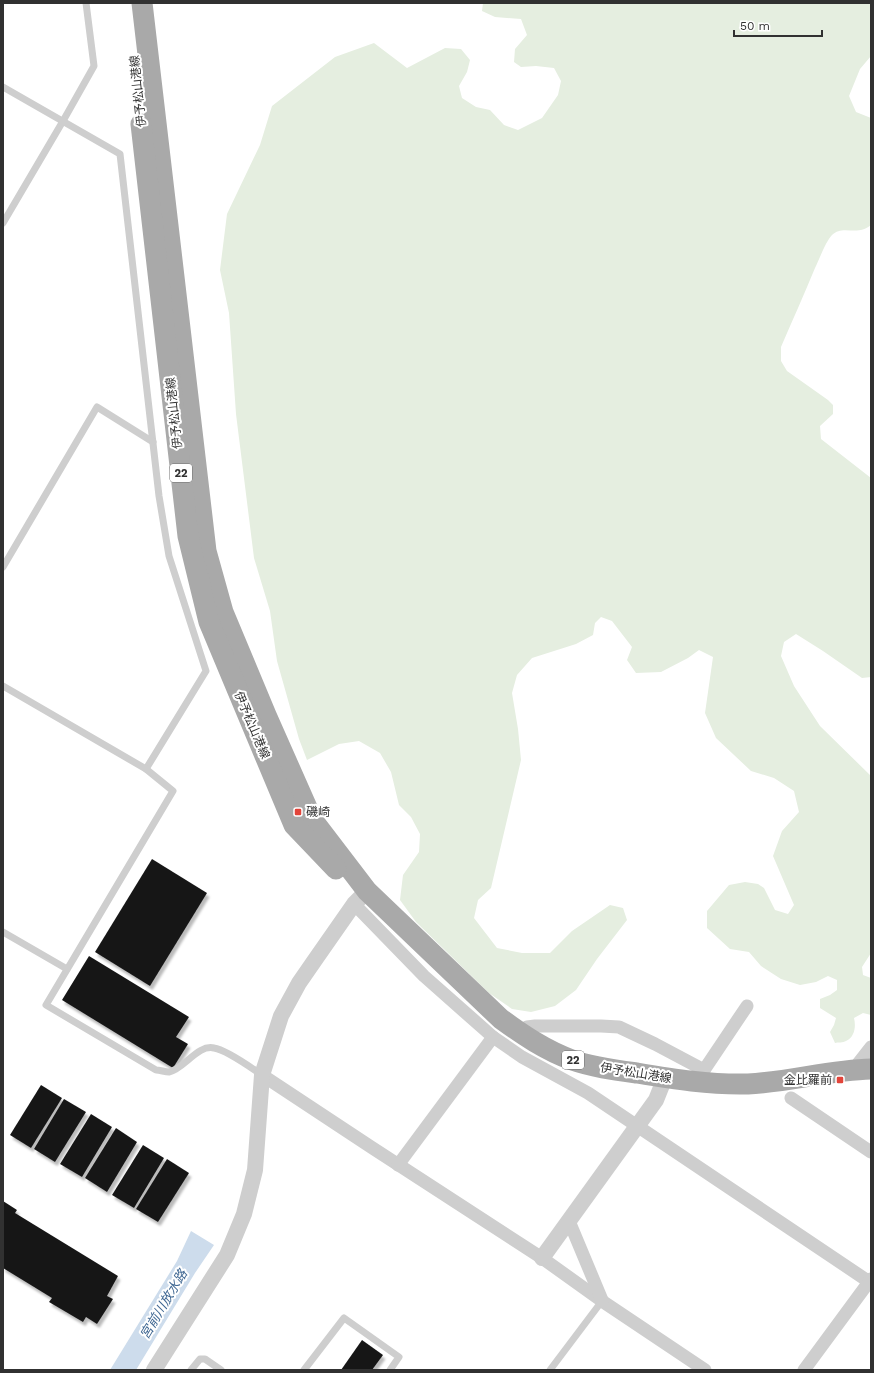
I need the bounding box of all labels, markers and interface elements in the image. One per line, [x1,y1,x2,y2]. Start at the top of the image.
scale bar [734,12,822,38]
text: 50 m [740,19,770,33]
street label: 伊予松山港線 [127,54,149,128]
street label: 伊予松山港線 [163,376,185,450]
road number: 22 [170,464,192,482]
street label: 伊予松山港線 [231,689,273,761]
place label: 磯崎 [306,805,330,819]
marker: 磯崎 [293,807,303,817]
road number: 22 [562,1051,584,1069]
street label: 伊予松山港線 [599,1060,673,1086]
place label: 金比羅前 [784,1073,832,1087]
marker: 金比羅前 [835,1075,845,1085]
water label: 宮前川放水路 [137,1266,190,1342]

